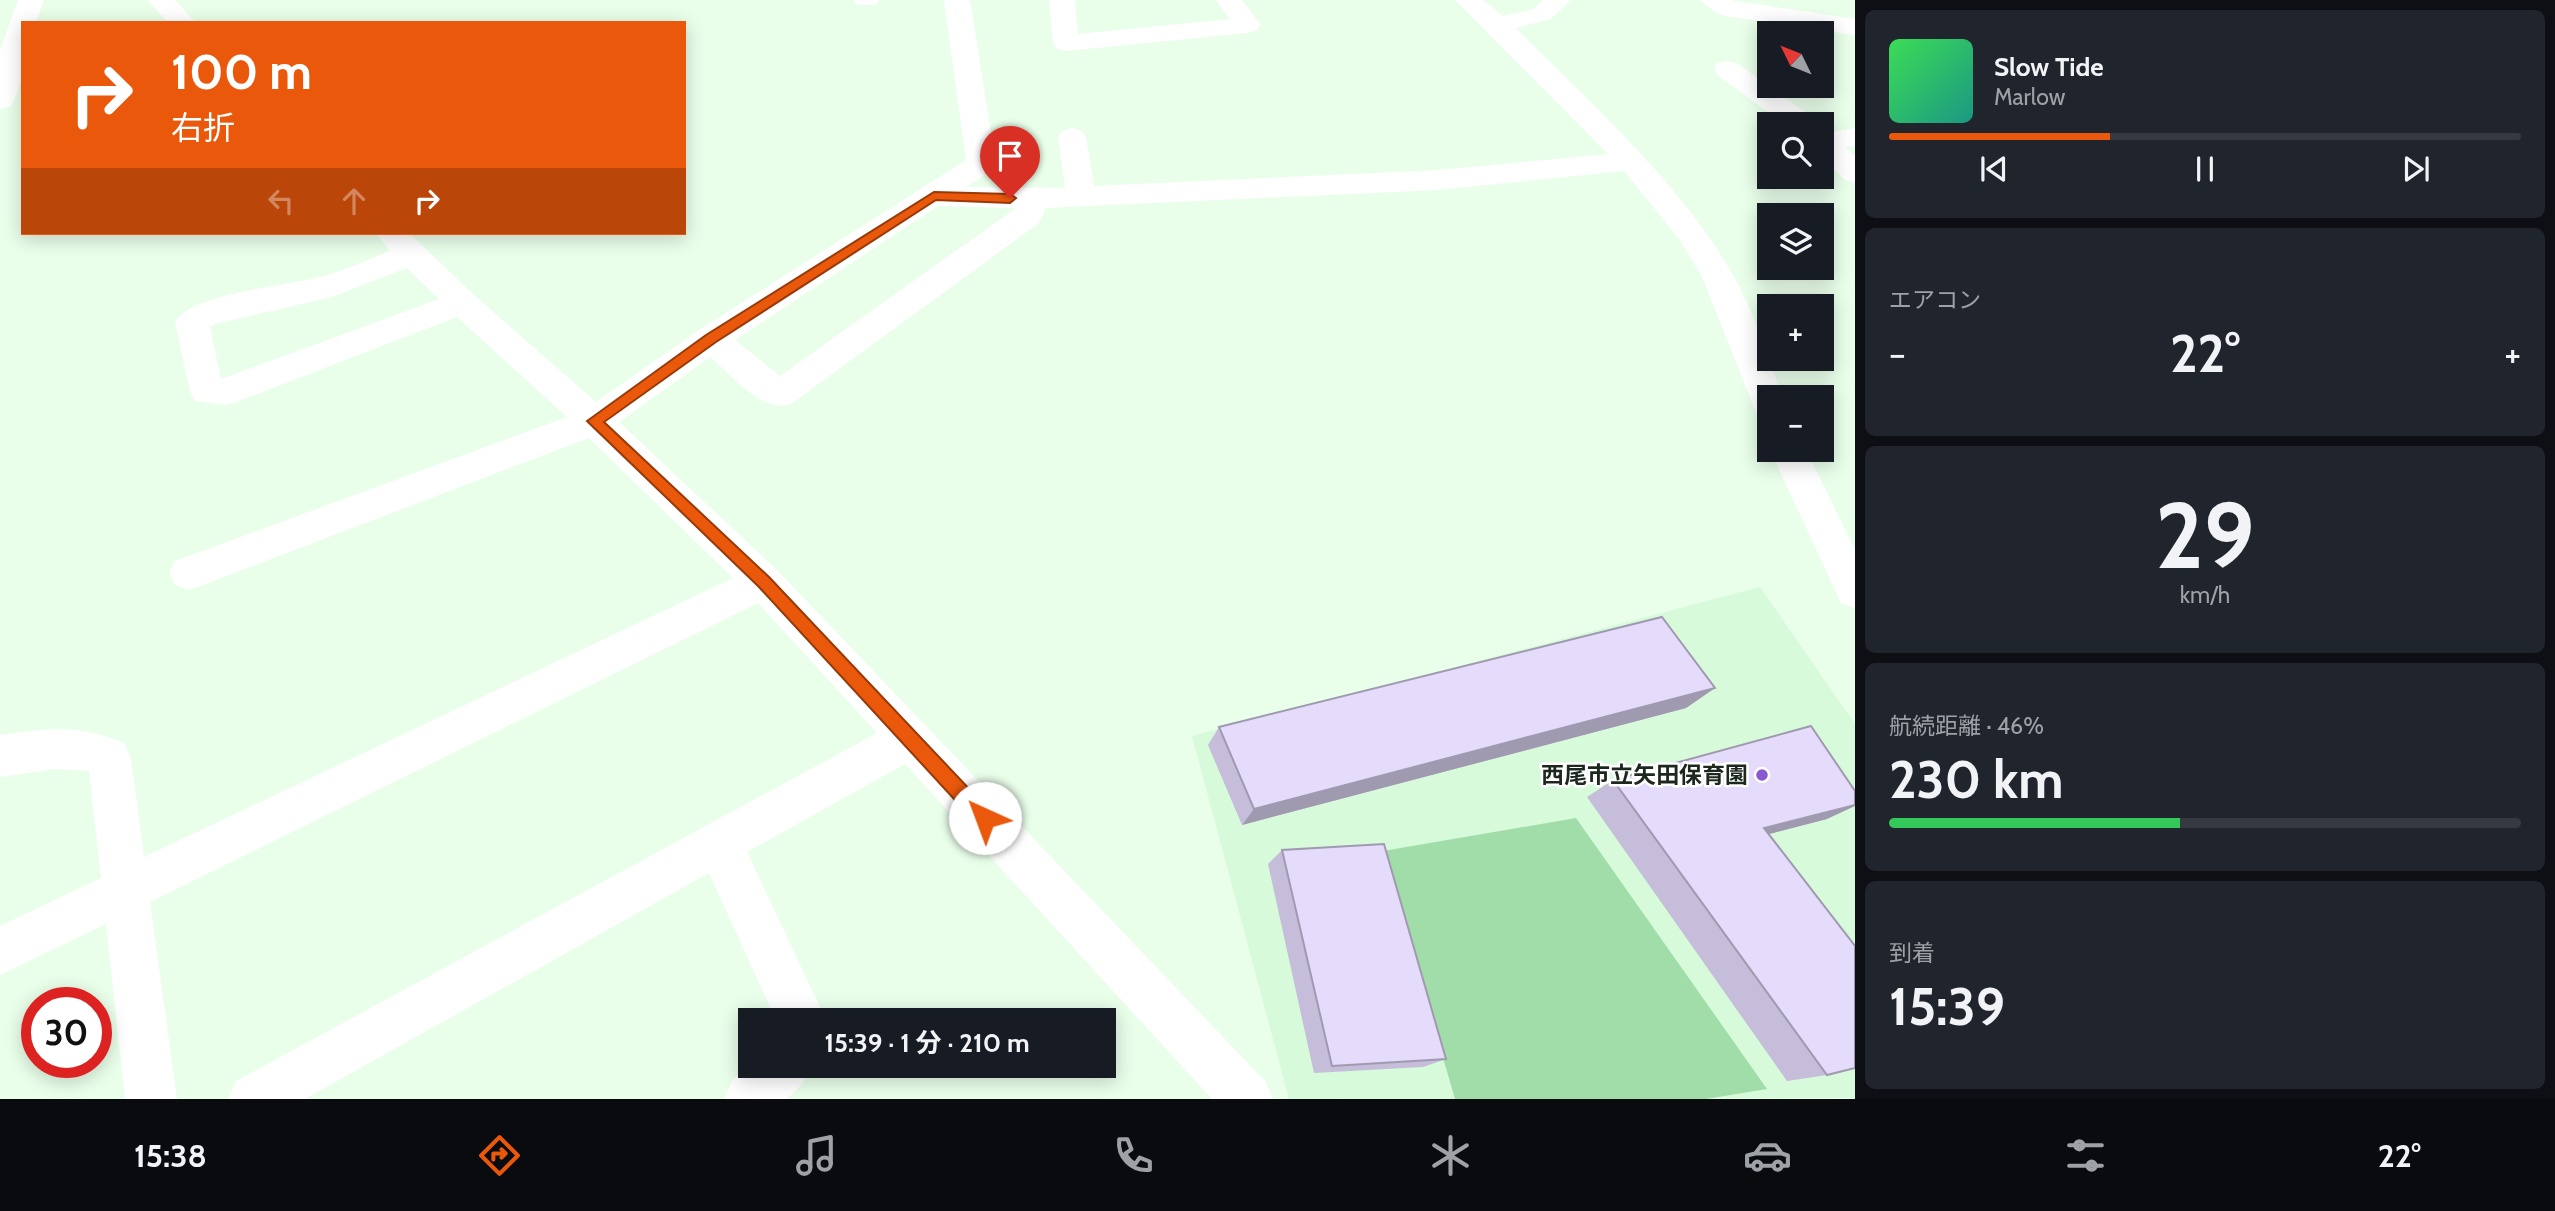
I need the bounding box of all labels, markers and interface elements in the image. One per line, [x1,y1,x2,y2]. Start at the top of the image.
north arrow [1757,21,1834,98]
map controls [1757,21,1834,462]
text: 100 m [171,42,312,101]
icon: right [56,49,147,140]
text: Slow Tide [1994,51,2104,83]
text: Marlow [1994,83,2065,111]
text: 右折 [171,108,235,147]
button: search [1757,112,1834,189]
pin [980,126,1040,198]
icon: arrive [991,137,1029,175]
icon: previous [1975,150,2013,188]
icon: pause [2186,150,2224,188]
icon: next [2397,150,2435,188]
icon: left [262,182,300,220]
icon: ahead [335,182,373,220]
icon: right [408,182,446,220]
button: layers [1757,203,1834,280]
text: エアコン [1889,286,1981,314]
button: + [1757,294,1834,371]
text: 22° [2170,322,2240,385]
text: − [1889,330,1906,377]
text: + [2504,330,2521,377]
button: − [1757,385,1834,462]
text: 29 [2155,480,2255,591]
text: km/h [2180,581,2230,609]
text: 航続距離 · 46% [1889,712,2044,740]
text: 230 km [1889,748,2063,811]
place label: 西尾市立矢田保育園 [1541,761,1748,789]
marker: 西尾市立矢田保育園 [1754,767,1770,783]
position arrow [948,781,1022,855]
text: 到着 [1889,939,1935,967]
text: 15:39 [1889,975,2005,1038]
speed limit sign: 30 [21,987,112,1078]
text: 15:39 · 1 分 · 210 m [824,1027,1030,1059]
icon: directions [475,1131,524,1180]
icon: music [792,1131,841,1180]
icon: phone [1109,1131,1158,1180]
icon: climate [1426,1131,1475,1180]
icon: car [1743,1131,1792,1180]
icon: filters [2061,1131,2110,1180]
text: 15:38 [134,1136,207,1175]
text: 22° [2378,1136,2421,1175]

